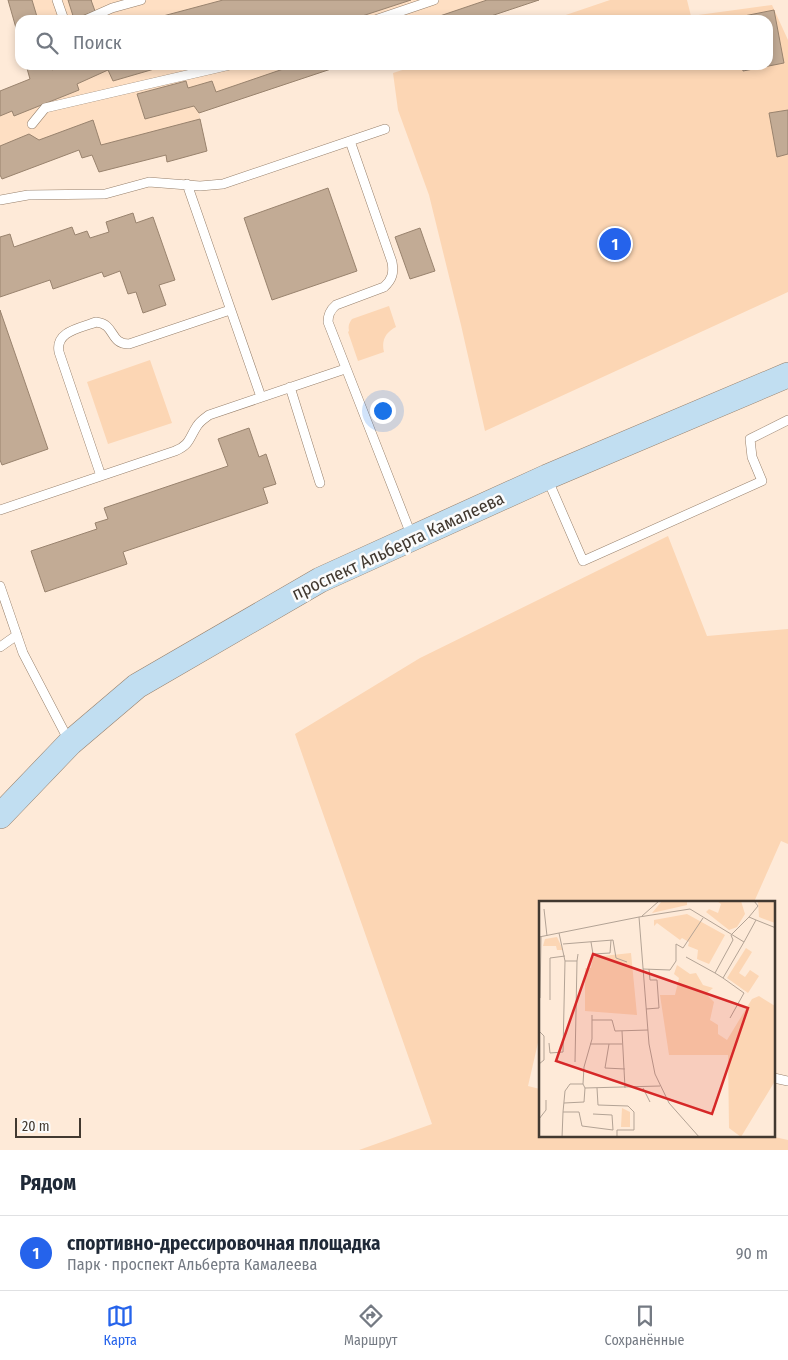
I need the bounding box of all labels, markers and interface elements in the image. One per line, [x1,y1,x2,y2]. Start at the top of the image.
search box [15,15,773,70]
icon: search [33,29,61,57]
text: Поиск [73,31,122,54]
pin: 1 [599,225,631,263]
your location [370,398,396,424]
street label: проспект Альберта Камалеева [288,487,508,605]
inset map [539,901,776,1138]
scale bar [15,1115,81,1138]
text: 20 m [22,1118,50,1135]
text: Рядом [20,1170,76,1196]
text: спортивно-дрессировочная площадка [67,1232,380,1255]
text: 1 [33,1244,39,1263]
text: 90 m [736,1244,768,1263]
text: Парк · проспект Альберта Камалеева [67,1255,317,1274]
tab: Карта [104,1302,137,1349]
tab: Маршрут [344,1302,398,1349]
tab: Сохранённые [605,1302,684,1349]

